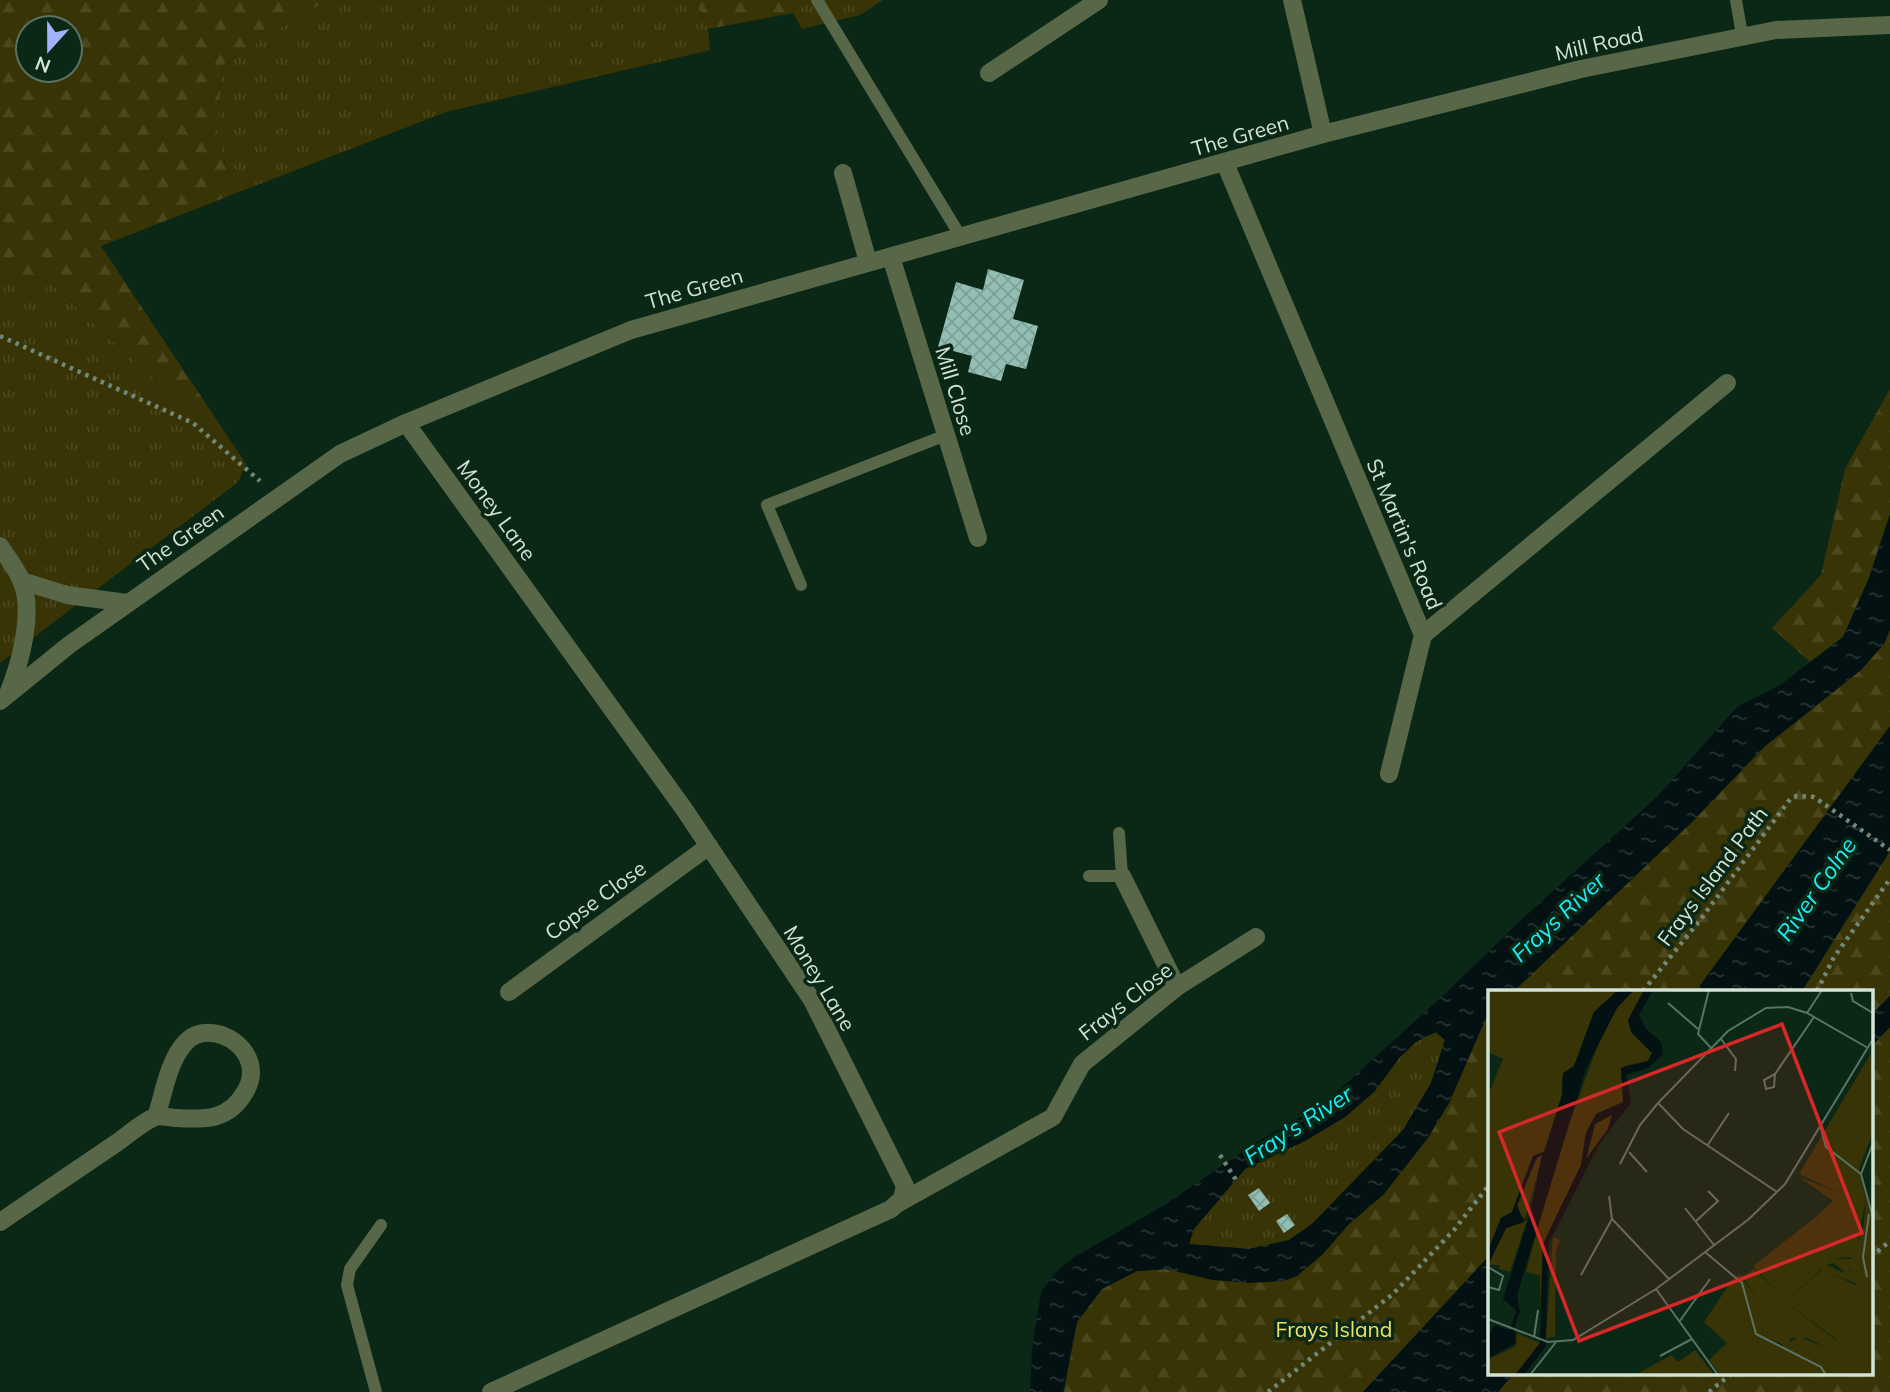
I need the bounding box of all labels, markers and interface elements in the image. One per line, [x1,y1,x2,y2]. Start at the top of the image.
north arrow [14,14,84,84]
street label: Mill Road [1552,20,1646,66]
text: N [32,51,54,79]
street label: The Green [1188,109,1292,161]
street label: The Green [642,262,746,314]
street label: Mill Close [930,343,982,439]
street label: Money Lane [452,455,542,565]
street label: St Martin's Road [1362,455,1448,613]
street label: The Green [132,499,228,577]
street label: Frays Island Path [1651,801,1773,951]
water label: River Colne [1770,832,1862,946]
street label: Copse Close [539,855,651,945]
water label: Frays River [1505,865,1612,968]
street label: Money Lane [778,921,862,1035]
street label: Frays Close [1073,956,1177,1046]
inset map [1488,990,1872,1374]
water label: Fray's River [1238,1078,1359,1171]
park label: Frays Island [1276,1316,1392,1342]

